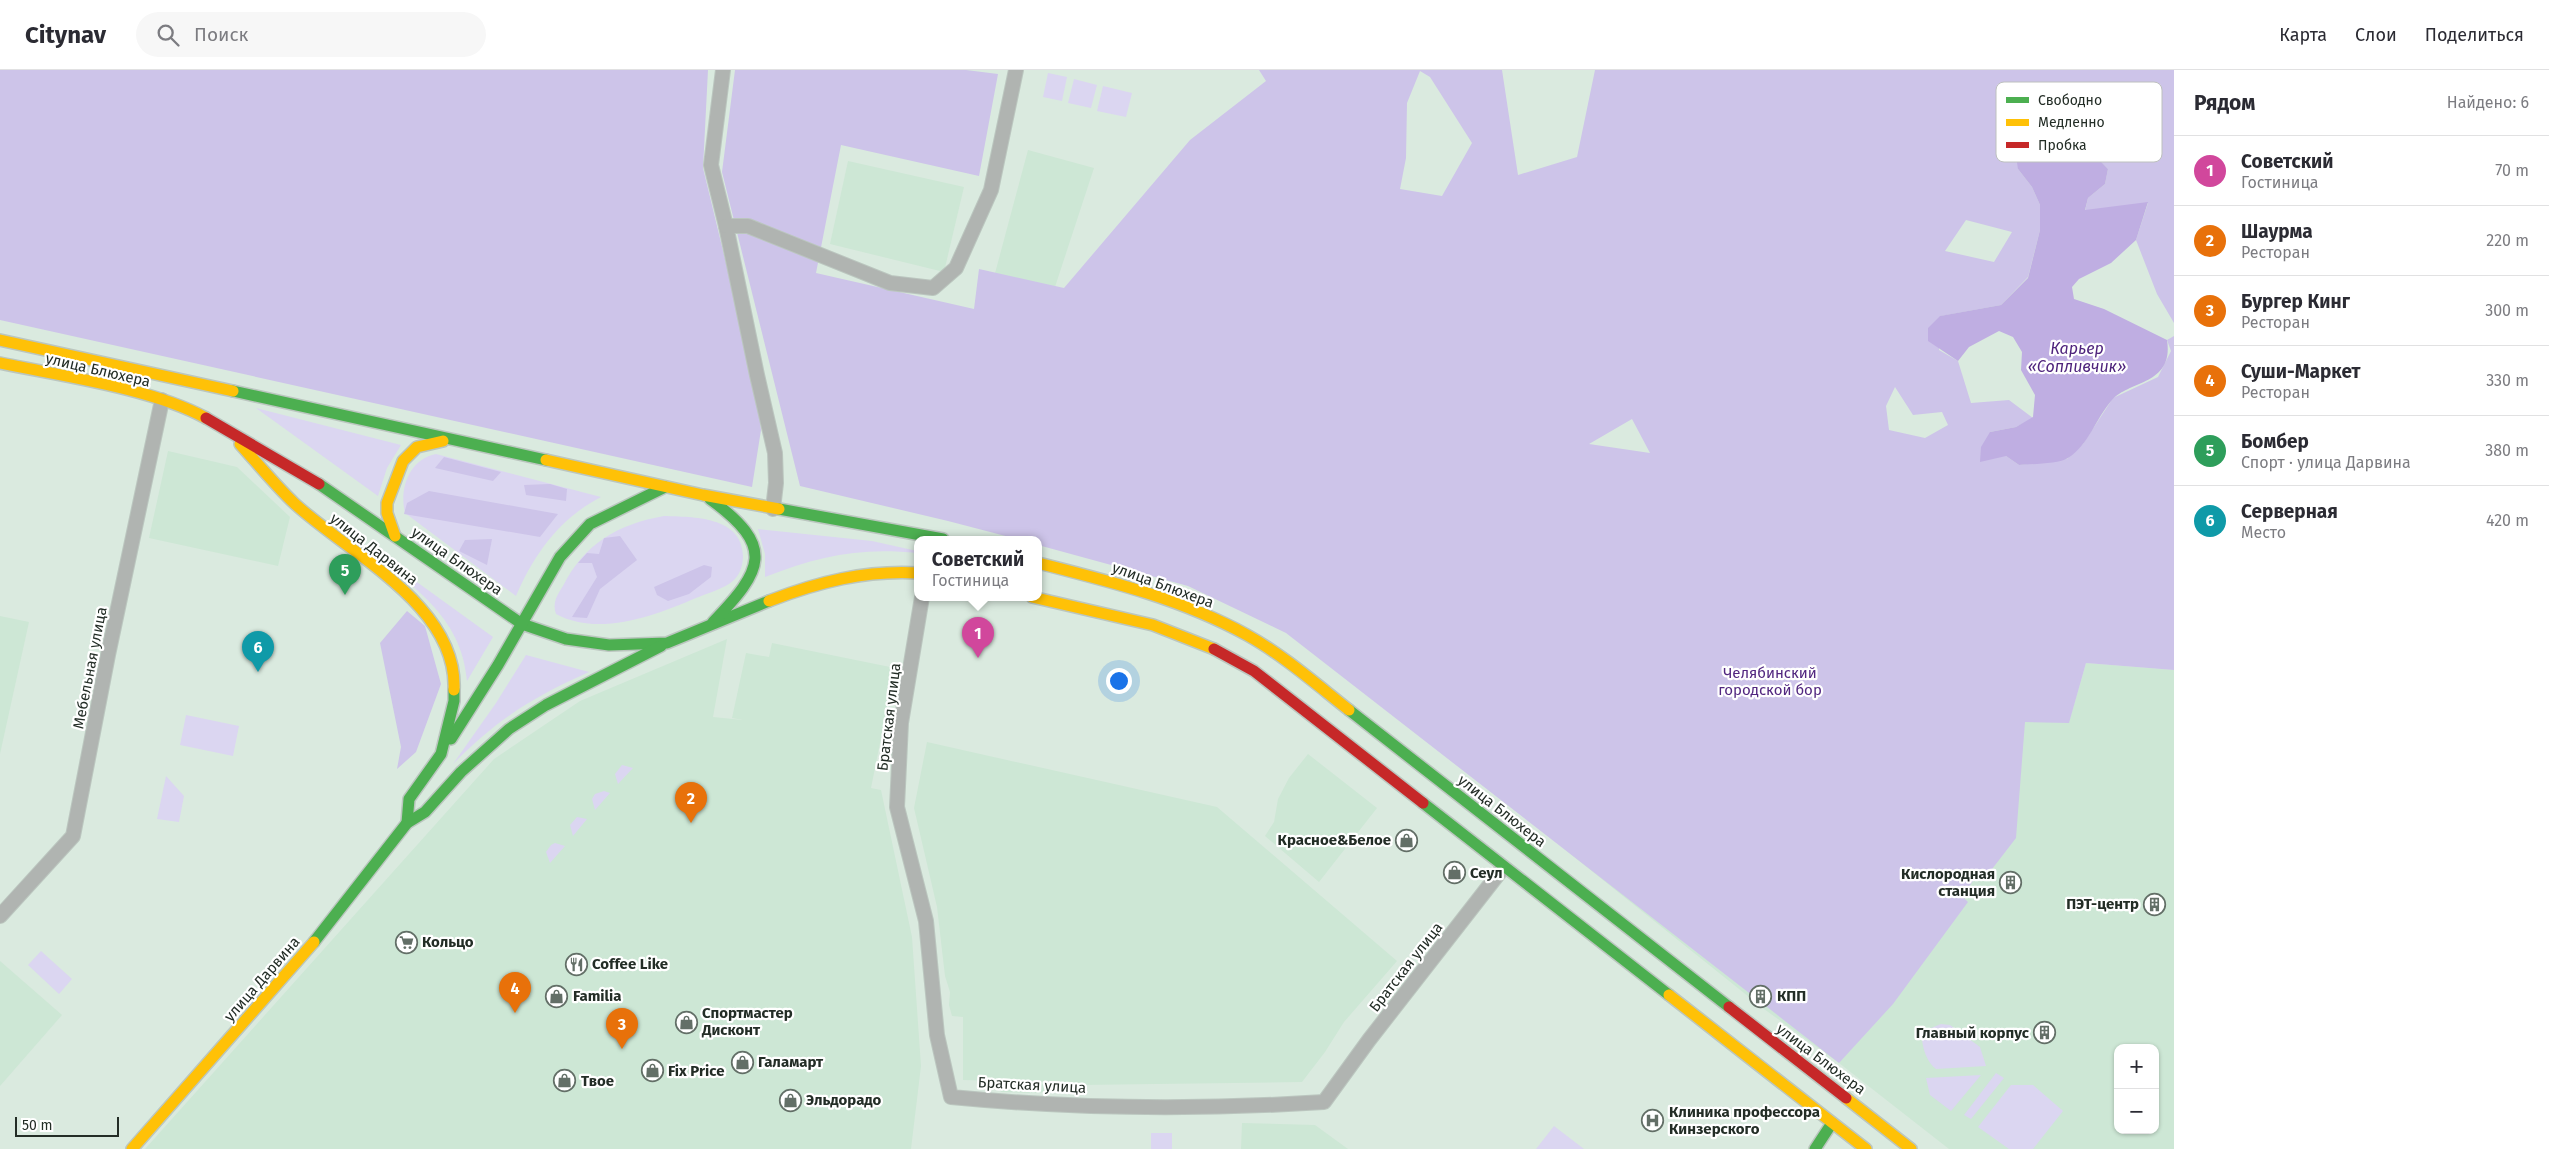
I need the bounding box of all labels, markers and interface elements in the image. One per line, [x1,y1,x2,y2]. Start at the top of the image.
search box [136,12,486,57]
text: Citynav [25,21,106,49]
icon: search [154,21,182,49]
text: Поиск [194,23,248,46]
text: Карта [2279,24,2327,46]
text: Слои [2355,24,2397,46]
text: Поделиться [2425,24,2524,46]
legend [1996,82,2162,162]
text: Рядом [2194,90,2255,116]
text: Свободно [2038,92,2102,109]
text: Найдено: 6 [2447,93,2529,112]
text: Медленно [2038,114,2105,131]
text: Пробка [2038,137,2087,154]
text: Советский [2241,150,2334,173]
text: 1 [2206,161,2214,180]
text: 70 m [2495,161,2529,180]
text: Гостиница [2241,173,2319,192]
text: Шаурма [2241,220,2313,243]
text: 2 [2206,231,2214,250]
text: 220 m [2486,231,2529,250]
text: Ресторан [2241,243,2310,262]
text: Бургер Кинг [2241,290,2350,313]
text: 3 [2206,301,2214,320]
text: 300 m [2485,301,2529,320]
text: Ресторан [2241,313,2310,332]
water label: Карьер «Сопливчик» [2028,339,2126,376]
street label: улица Блюхера [44,349,152,391]
text: Суши-Маркет [2241,360,2360,383]
text: 4 [2205,371,2215,390]
text: 330 m [2486,371,2529,390]
text: Ресторан [2241,383,2310,402]
text: Бомбер [2241,430,2309,453]
text: 5 [2206,441,2214,460]
text: 380 m [2485,441,2529,460]
text: Спорт · улица Дарвина [2241,453,2411,472]
text: Серверная [2241,500,2338,523]
street label: улица Дарвина [326,509,422,589]
text: 6 [2205,511,2215,530]
text: 420 m [2486,511,2529,530]
street label: улица Блюхера [408,523,506,599]
text: Место [2241,523,2286,542]
popup [914,536,1042,601]
text: Советский [932,548,1024,571]
pin: 5 [329,554,361,595]
street label: улица Блюхера [1110,558,1216,612]
text: Гостиница [932,571,1009,590]
street label: Мебельная улица [69,605,111,731]
pin: 1 [962,617,994,658]
pin: 6 [242,631,274,672]
street label: Братская улица [873,662,905,772]
park label: Челябинский городской бор [1718,664,1822,699]
your location [1106,668,1132,694]
street label: улица Блюхера [1454,771,1550,851]
pin: 2 [675,782,707,823]
shop icon: Красное&Белое [1395,828,1419,852]
place label: Красное&Белое [1278,831,1391,849]
shop icon: Сеул [1442,861,1466,885]
place label: Сеул [1470,864,1503,882]
place label: Кислородная станция [1901,865,1995,900]
building icon: Кислородная станция [1999,871,2023,895]
building icon: ПЭТ-центр [2143,892,2167,916]
place label: ПЭТ-центр [2066,895,2139,913]
street label: Братская улица [1365,919,1447,1015]
supermarket icon: Кольцо [394,930,418,954]
street label: улица Дарвина [220,933,304,1025]
place label: Кольцо [422,933,474,951]
restaurant icon: Coffee Like [564,952,588,976]
place label: Coffee Like [592,955,668,973]
pin: 4 [499,972,531,1013]
shop icon: Familia [545,984,569,1008]
building icon: КПП [1749,984,1773,1008]
place label: Familia [573,987,621,1005]
place label: КПП [1777,987,1806,1005]
place label: Спортмастер Дисконт [701,1004,793,1039]
pin: 3 [606,1008,638,1049]
shop icon: Спортмастер Дисконт [674,1010,698,1034]
street label: улица Блюхера [1773,1020,1869,1098]
building icon: Главный корпус [2033,1021,2057,1045]
place label: Главный корпус [1916,1024,2030,1042]
map controls [2114,1044,2159,1134]
button: + [2114,1044,2159,1089]
shop icon: Галамарт [730,1050,754,1074]
place label: Галамарт [758,1053,824,1071]
shop icon: Fix Price [640,1059,664,1083]
place label: Fix Price [668,1062,724,1080]
shop icon: Твое [553,1069,577,1093]
place label: Твое [581,1072,614,1090]
street label: Братская улица [977,1073,1087,1097]
shop icon: Эльдорадо [778,1088,802,1112]
button: − [2114,1089,2159,1134]
place label: Эльдорадо [806,1091,882,1109]
place label: Клиника профессора Кинзерского [1669,1103,1820,1138]
hospital icon: Клиника профессора Кинзерского [1641,1109,1665,1133]
scale bar [15,1114,119,1137]
text: 50 m [22,1117,53,1134]

